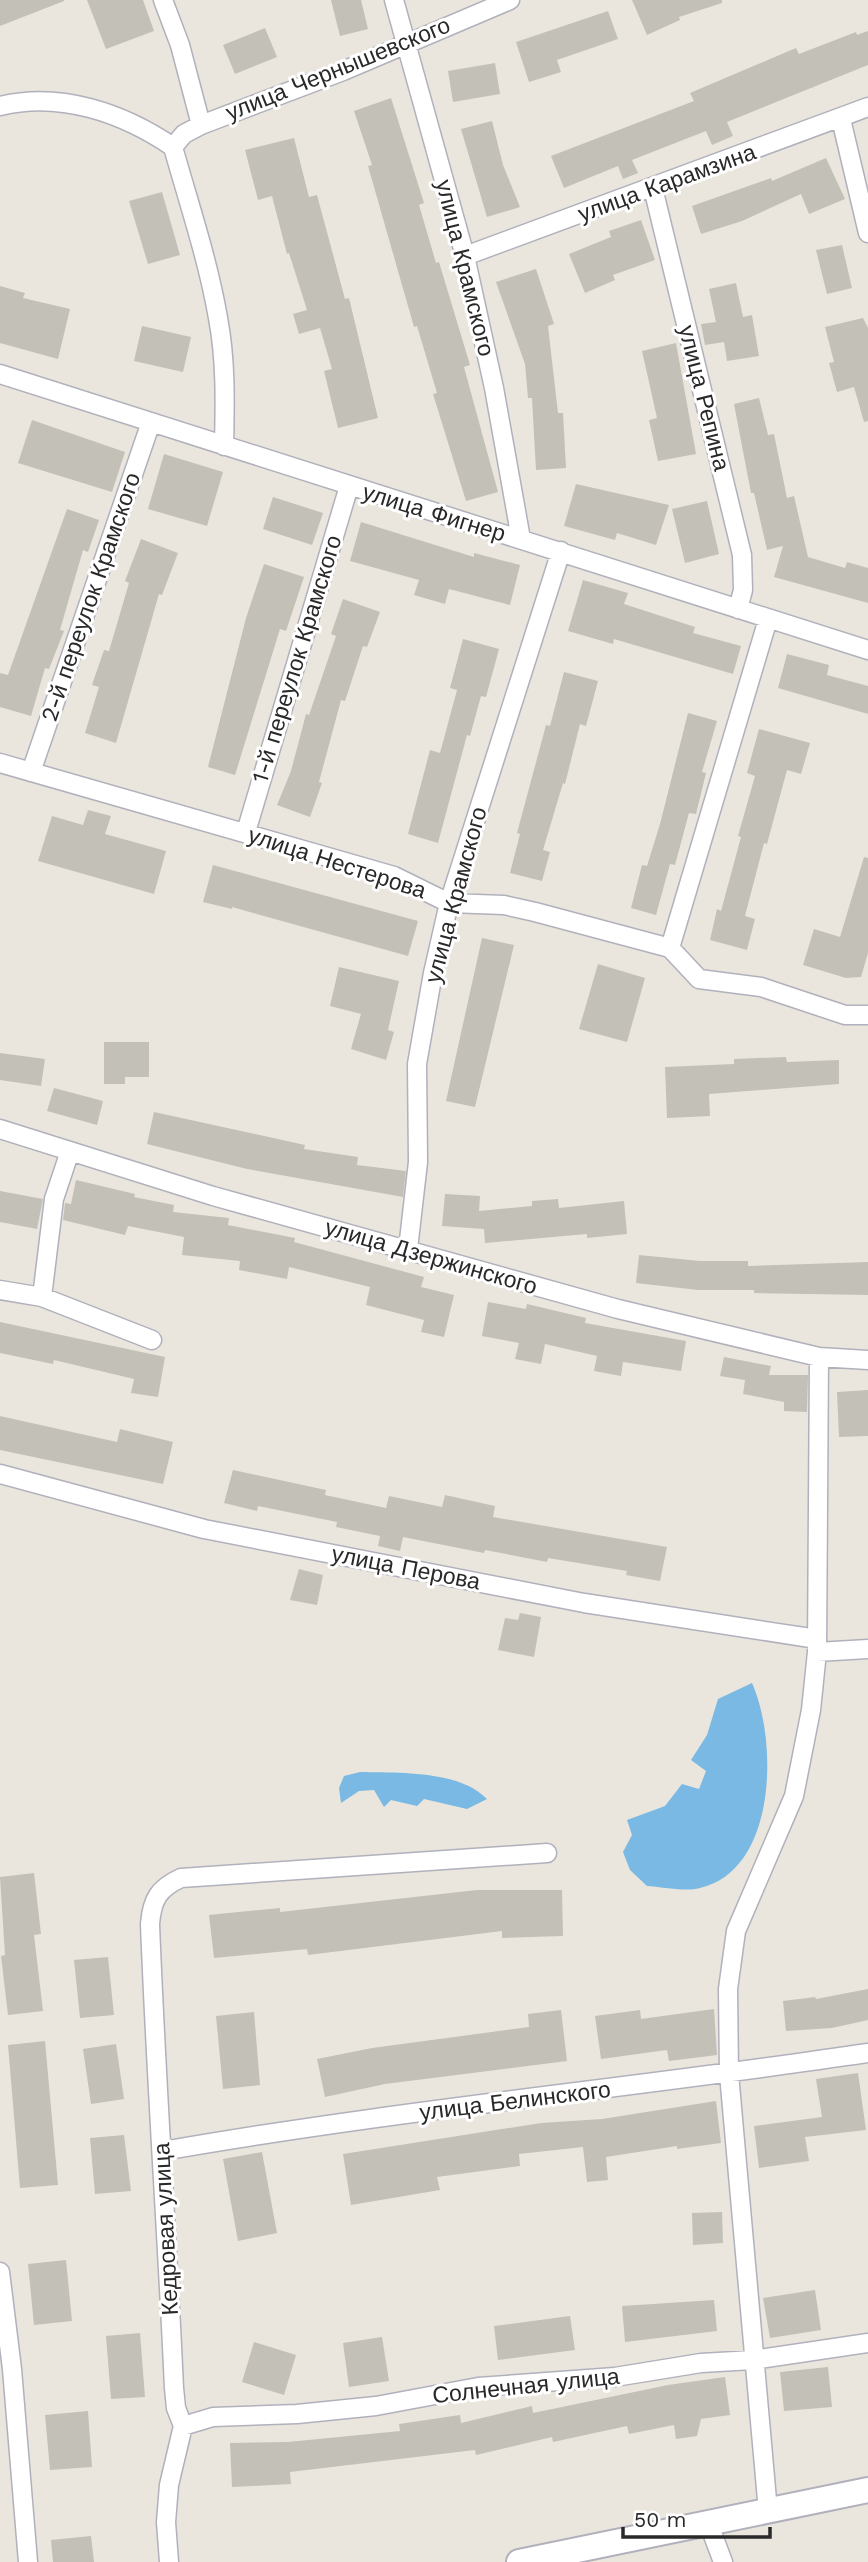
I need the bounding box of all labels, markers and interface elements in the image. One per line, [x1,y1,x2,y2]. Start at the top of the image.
street label: улица Чернышевского [222,12,454,126]
street label: улица Карамзина [574,138,760,228]
street label: улица Крамского [430,177,500,359]
street label: улица Репина [673,322,735,474]
street label: 2-й переулок Крамского [36,469,146,725]
street label: улица Фигнер [359,478,509,548]
street label: 1-й переулок Крамского [246,532,348,786]
street label: улица Крамского [420,804,492,986]
street label: улица Нестерова [245,822,430,905]
street label: улица Дзержинского [322,1214,540,1300]
street label: улица Перова [329,1540,483,1596]
street label: улица Белинского [418,2076,612,2126]
street label: Кедровая улица [148,2142,184,2316]
street label: Солнечная улица [431,2363,621,2409]
scale bar [623,2496,770,2540]
text: 50 m [634,2507,686,2532]

